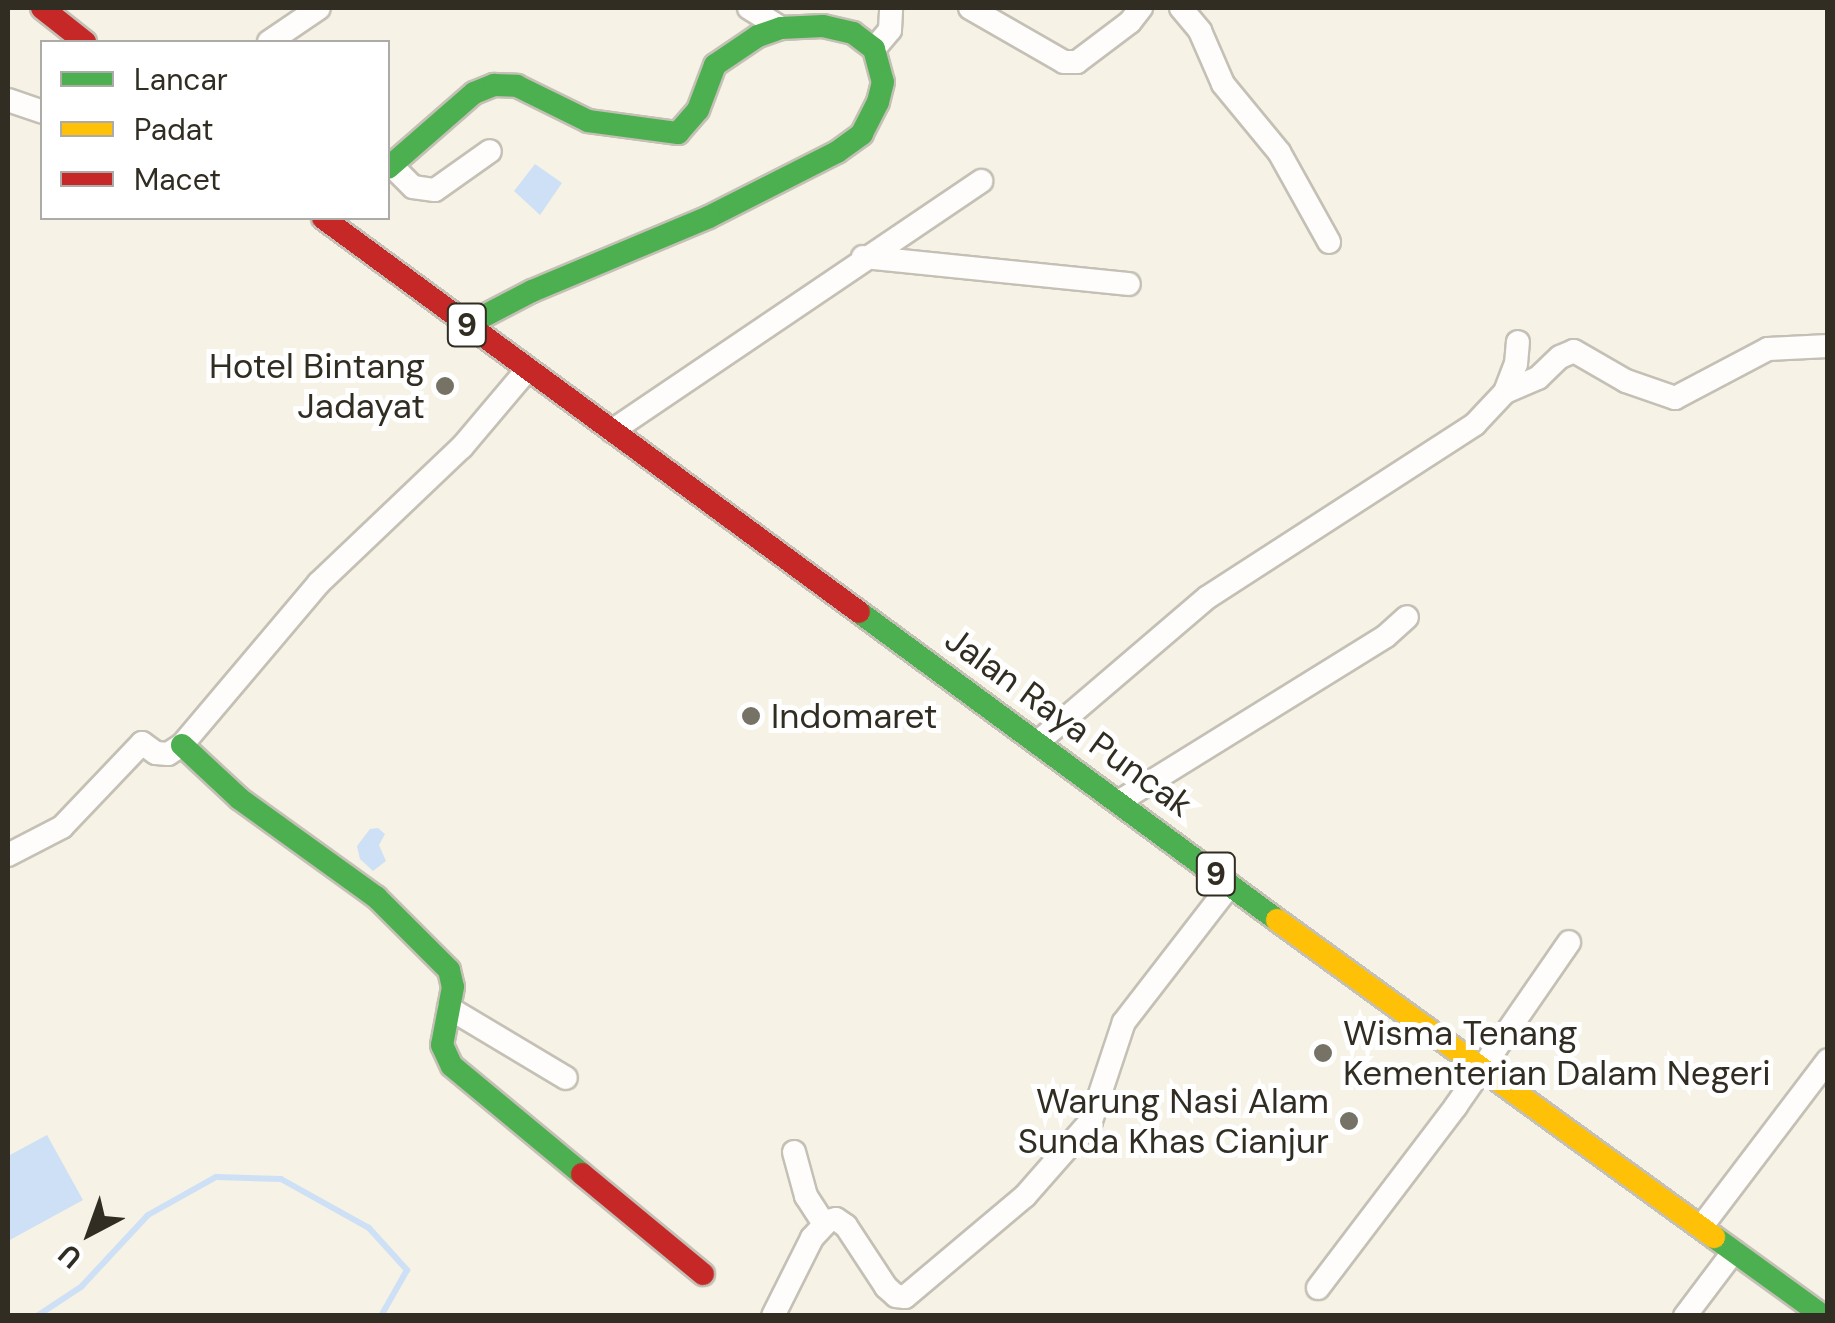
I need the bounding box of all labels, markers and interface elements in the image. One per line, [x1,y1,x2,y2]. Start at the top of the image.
legend [40,40,390,220]
text: Lancar [134,60,228,99]
text: Padat [134,110,214,149]
text: Macet [134,160,221,199]
road number: 9 [444,298,490,352]
place label: Hotel Bintang Jadayat [209,345,425,427]
marker: Hotel Bintang Jadayat [434,375,456,397]
street label: Jalan Raya Puncak [937,618,1201,826]
place label: Indomaret [771,695,937,737]
marker: Indomaret [740,705,762,727]
road number: 9 [1194,847,1238,901]
place label: Wisma Tenang Kementerian Dalam Negeri [1343,1012,1771,1094]
marker: Wisma Tenang Kementerian Dalam Negeri [1312,1042,1334,1064]
place label: Warung Nasi Alam Sunda Khas Cianjur [1018,1080,1329,1162]
marker: Warung Nasi Alam Sunda Khas Cianjur [1338,1110,1360,1132]
north arrow [40,1183,140,1283]
text: U [51,1236,89,1276]

